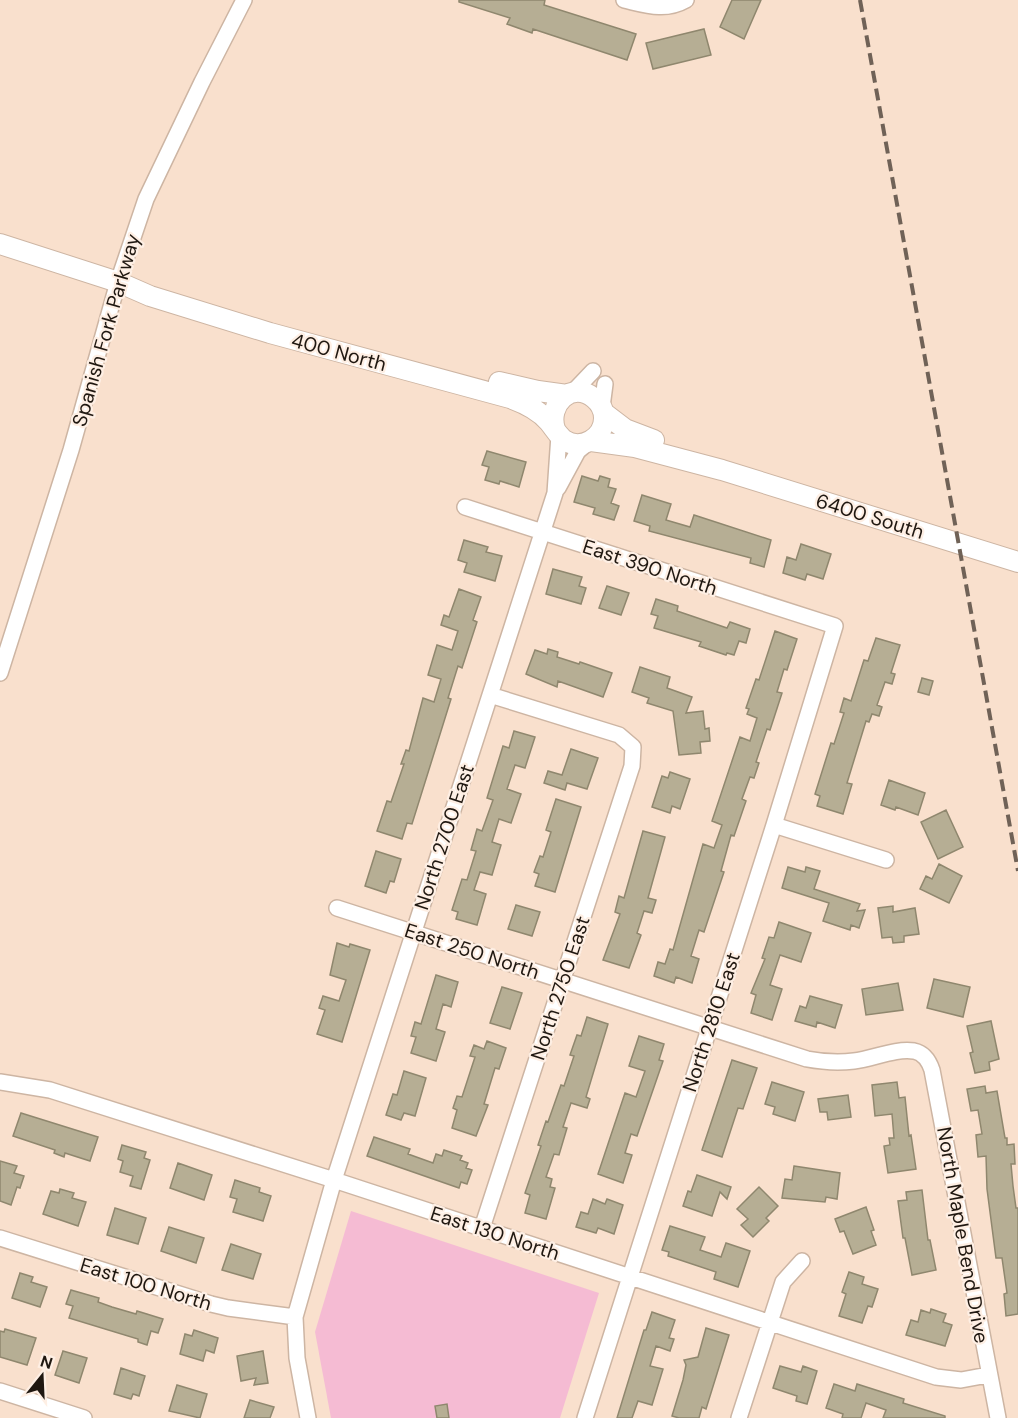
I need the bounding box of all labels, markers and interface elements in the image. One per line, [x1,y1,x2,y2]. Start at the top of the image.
street label: Spanish Fork Parkway [66,231,146,429]
street label: 400 North [289,327,389,377]
street label: 6400 South [813,487,927,545]
street label: East 390 North [579,533,721,601]
street label: North 2700 East [408,761,480,913]
street label: North 2750 East [524,913,596,1063]
street label: East 250 North [401,917,543,985]
street label: North 2810 East [676,949,746,1095]
street label: North Maple Bend Drive [931,1125,995,1345]
street label: East 130 North [427,1200,563,1266]
street label: East 100 North [77,1252,215,1316]
north arrow [12,1346,72,1406]
text: N [38,1350,55,1374]

